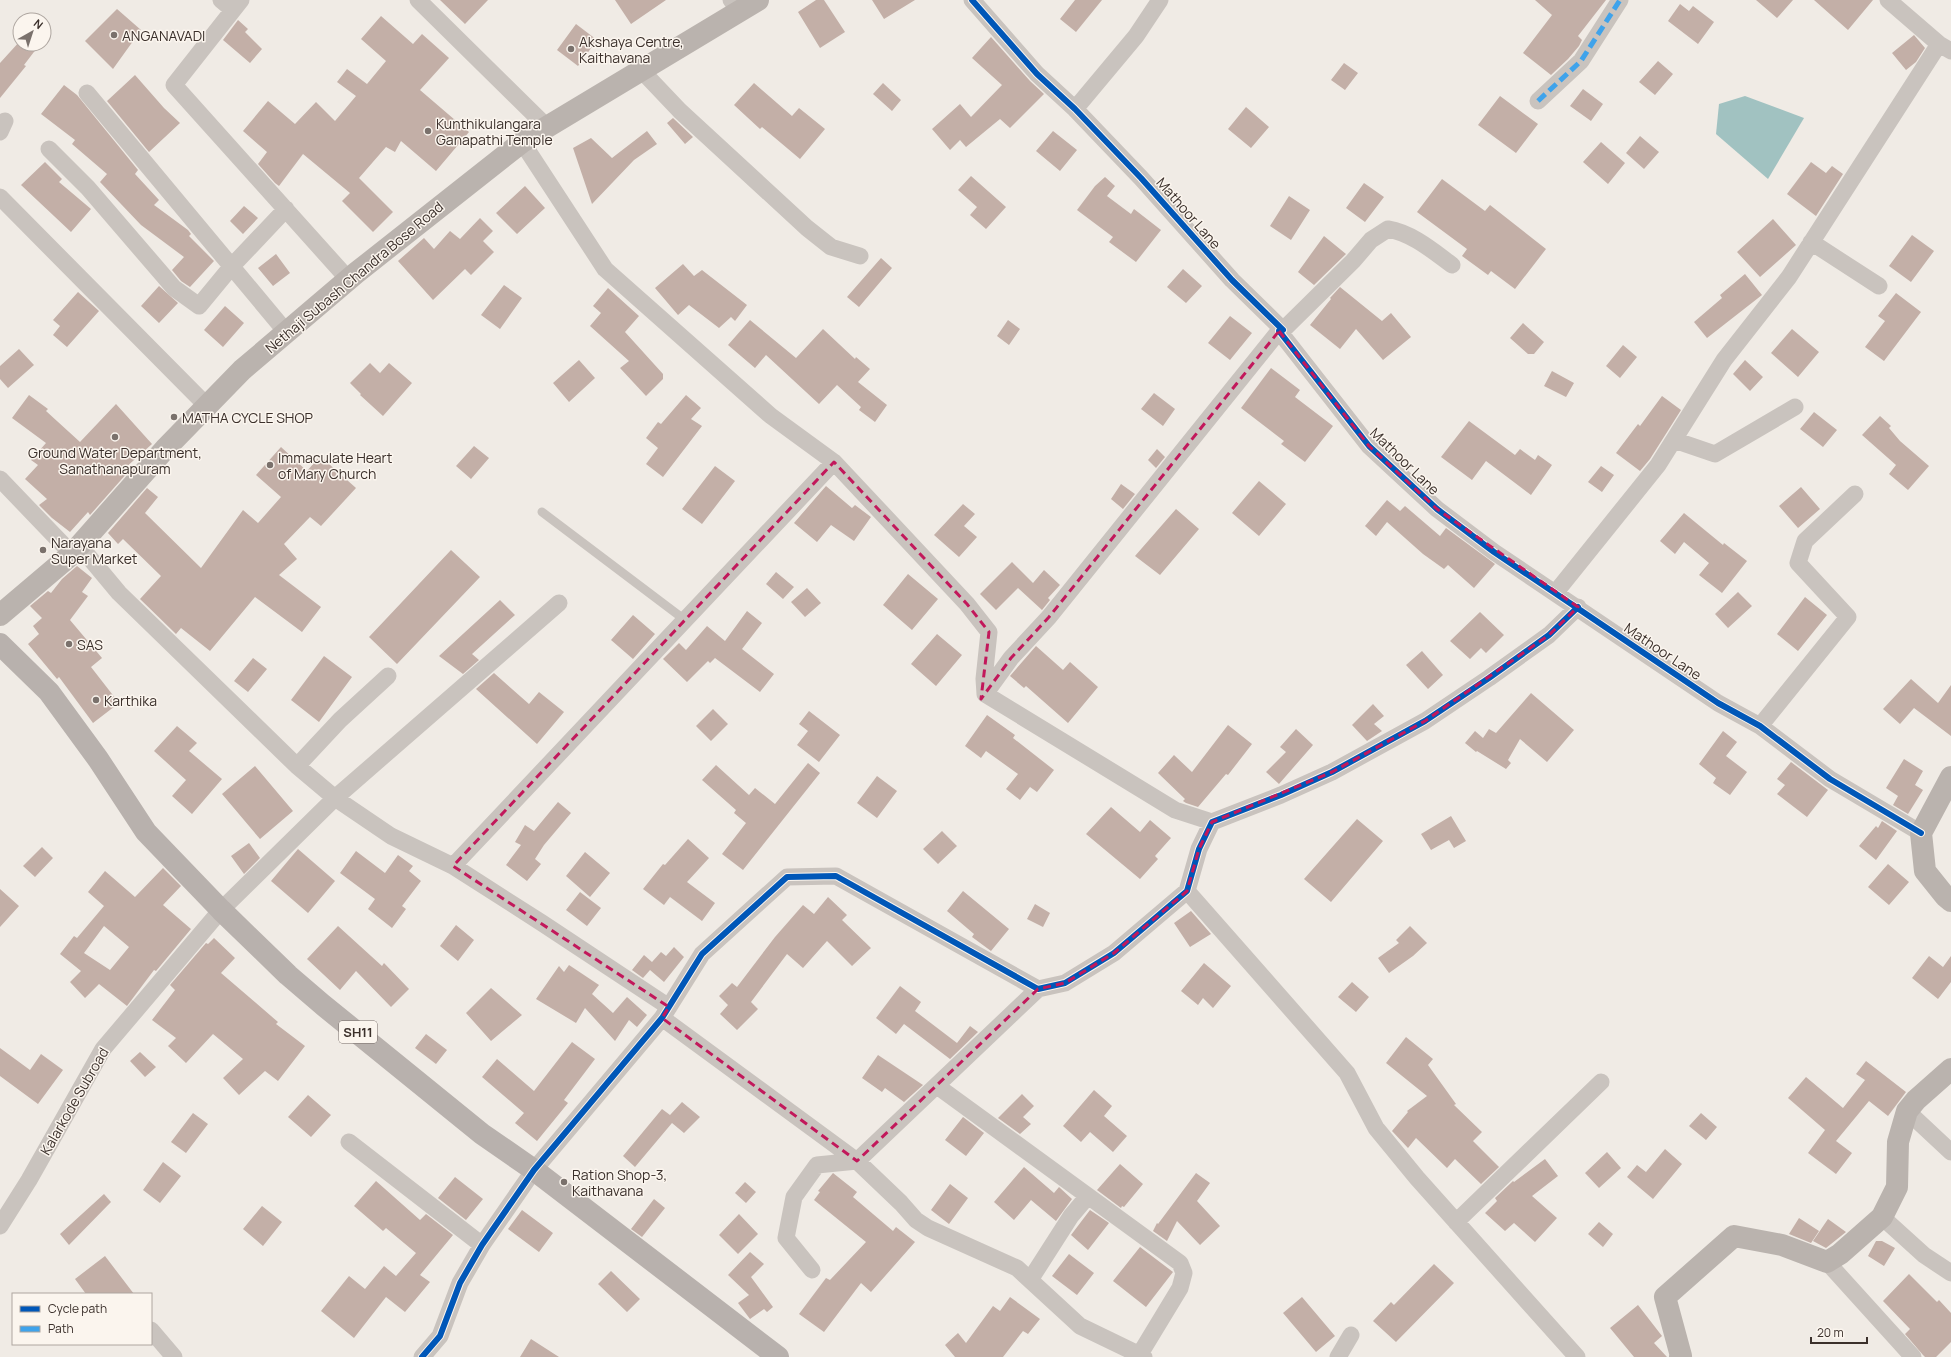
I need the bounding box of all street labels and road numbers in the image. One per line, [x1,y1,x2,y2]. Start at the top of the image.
street label: Mathoor Lane [1153,173,1225,253]
street label: Nethaji Subash Chandra Bose Road [261,197,447,357]
street label: Mathoor Lane [1366,423,1444,499]
street label: Mathoor Lane [1621,618,1705,684]
road number: SH11 [339,1021,377,1043]
street label: Kalarkode Subroad [36,1044,112,1158]

